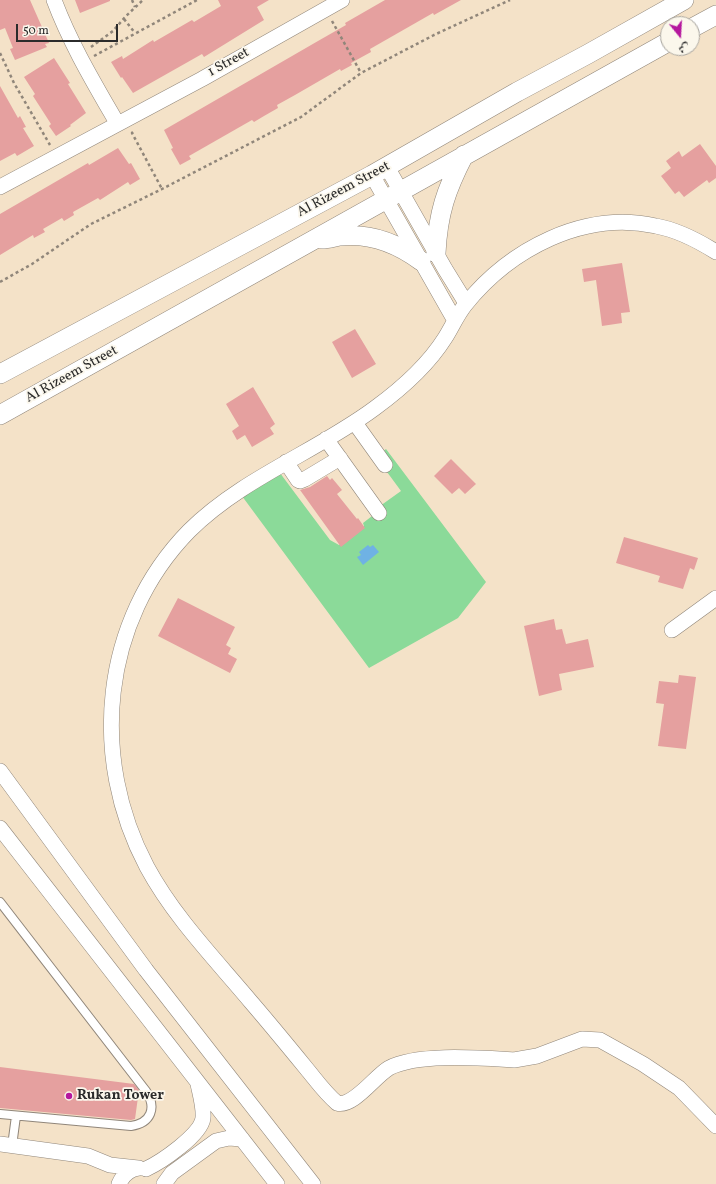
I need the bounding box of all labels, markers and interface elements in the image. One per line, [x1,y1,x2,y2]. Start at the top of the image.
scale bar [18,16,120,42]
north arrow [660,16,700,56]
text: 50 m [23,23,49,39]
text: ش [676,38,691,56]
street label: 1 Street [205,45,253,81]
street label: Al Rizeem Street [295,158,393,222]
street label: Al Rizeem Street [23,343,121,407]
place label: Rukan Tower [77,1088,164,1104]
marker: Rukan Tower [64,1091,74,1101]

